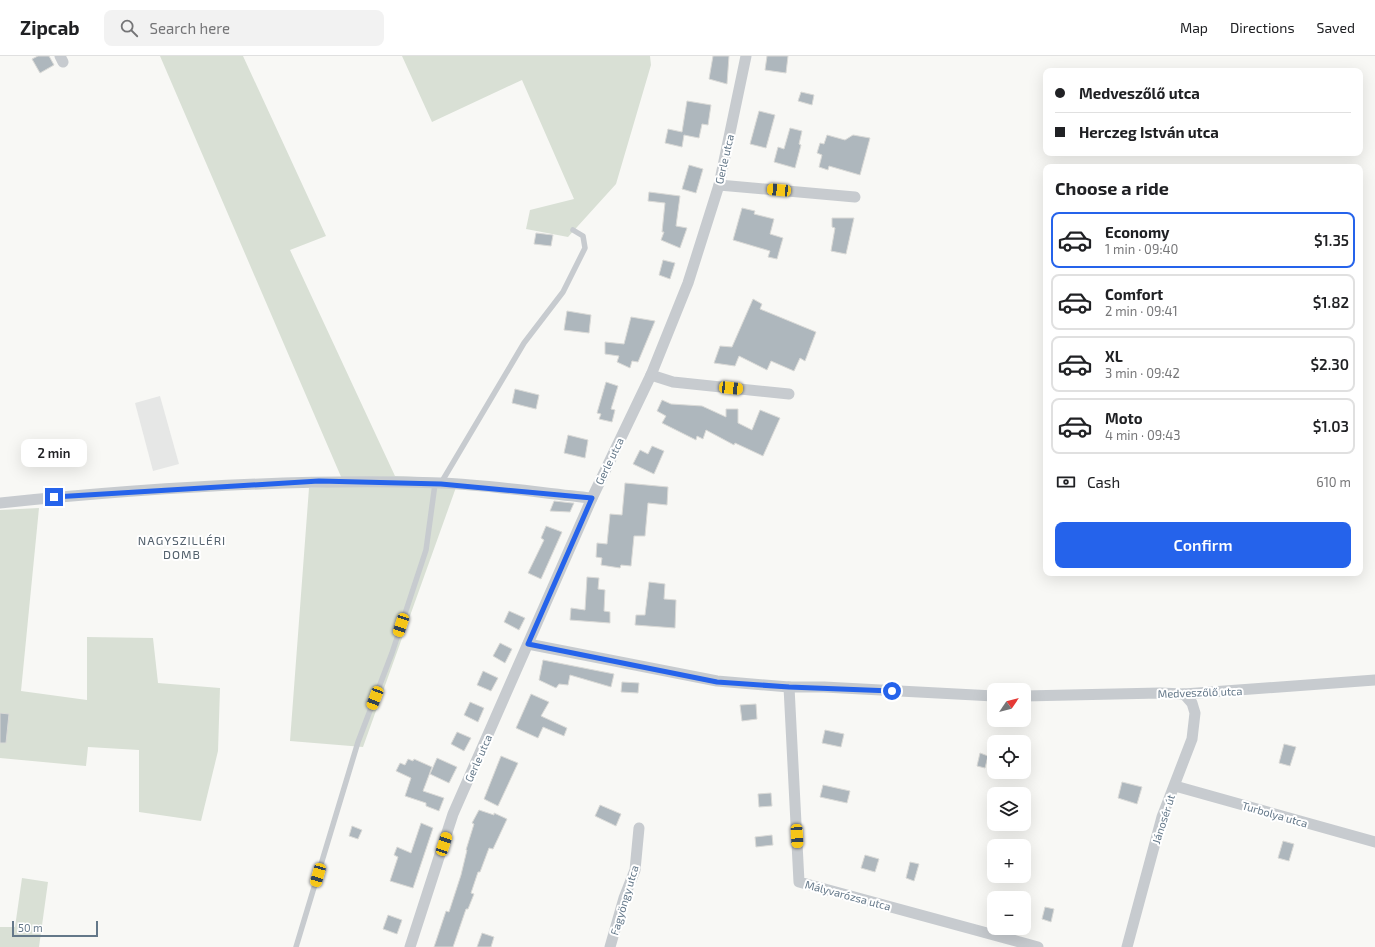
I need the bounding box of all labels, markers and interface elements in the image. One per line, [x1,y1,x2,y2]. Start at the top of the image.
search box [104,10,384,46]
text: Zipcab [20,16,80,39]
icon: search [118,17,140,39]
text: Search here [150,19,230,37]
text: Map [1180,19,1208,36]
text: Directions [1230,19,1295,36]
text: Saved [1317,19,1355,36]
text: Medveszőlő utca [1079,84,1200,102]
text: Herczeg István utca [1079,123,1219,141]
street label: Gerle utca [712,133,736,185]
text: Choose a ride [1055,177,1169,199]
car [767,183,791,197]
icon: car [1057,222,1093,258]
text: Economy [1105,223,1170,241]
text: $1.35 [1314,231,1349,249]
text: 1 min · 09:40 [1105,241,1178,257]
icon: car [1057,284,1093,320]
text: Comfort [1105,285,1163,303]
text: $1.82 [1313,293,1349,311]
text: 2 min · 09:41 [1105,303,1178,319]
icon: car [1057,346,1093,382]
text: XL [1105,347,1123,365]
text: $2.30 [1311,355,1349,373]
text: 3 min · 09:42 [1105,365,1180,381]
car [718,381,744,395]
icon: car [1057,408,1093,444]
text: Moto [1105,409,1143,427]
text: $1.03 [1313,417,1349,435]
text: 4 min · 09:43 [1105,427,1181,443]
street label: Gerle utca [592,435,626,487]
callout: 2 min [21,439,87,467]
text: 2 min [38,445,70,461]
icon: cash [1055,471,1077,493]
text: Cash [1087,473,1120,491]
text: 610 m [1316,474,1351,490]
route end [45,488,63,506]
button: Confirm [1055,522,1351,568]
district label: NAGYSZILLÉRI DOMB [138,533,226,561]
car [392,612,410,638]
route start [883,682,901,700]
north arrow [987,683,1031,727]
map controls [987,683,1031,935]
street label: Medveszőlő utca [1157,684,1243,700]
car [365,685,385,711]
street label: Gerle utca [462,732,494,784]
button: locate [987,735,1031,779]
button: layers [987,787,1031,831]
street label: Jánosér út [1149,793,1177,845]
street label: Turbolya utca [1241,798,1309,830]
car [790,824,804,848]
car [435,831,453,857]
button: + [987,839,1031,883]
car [309,862,327,888]
street label: Fagyöngy utca [607,864,641,936]
street label: Mályvarózsa utca [804,877,892,913]
button: − [987,891,1031,935]
scale bar [12,919,98,938]
text: 50 m [18,921,43,934]

